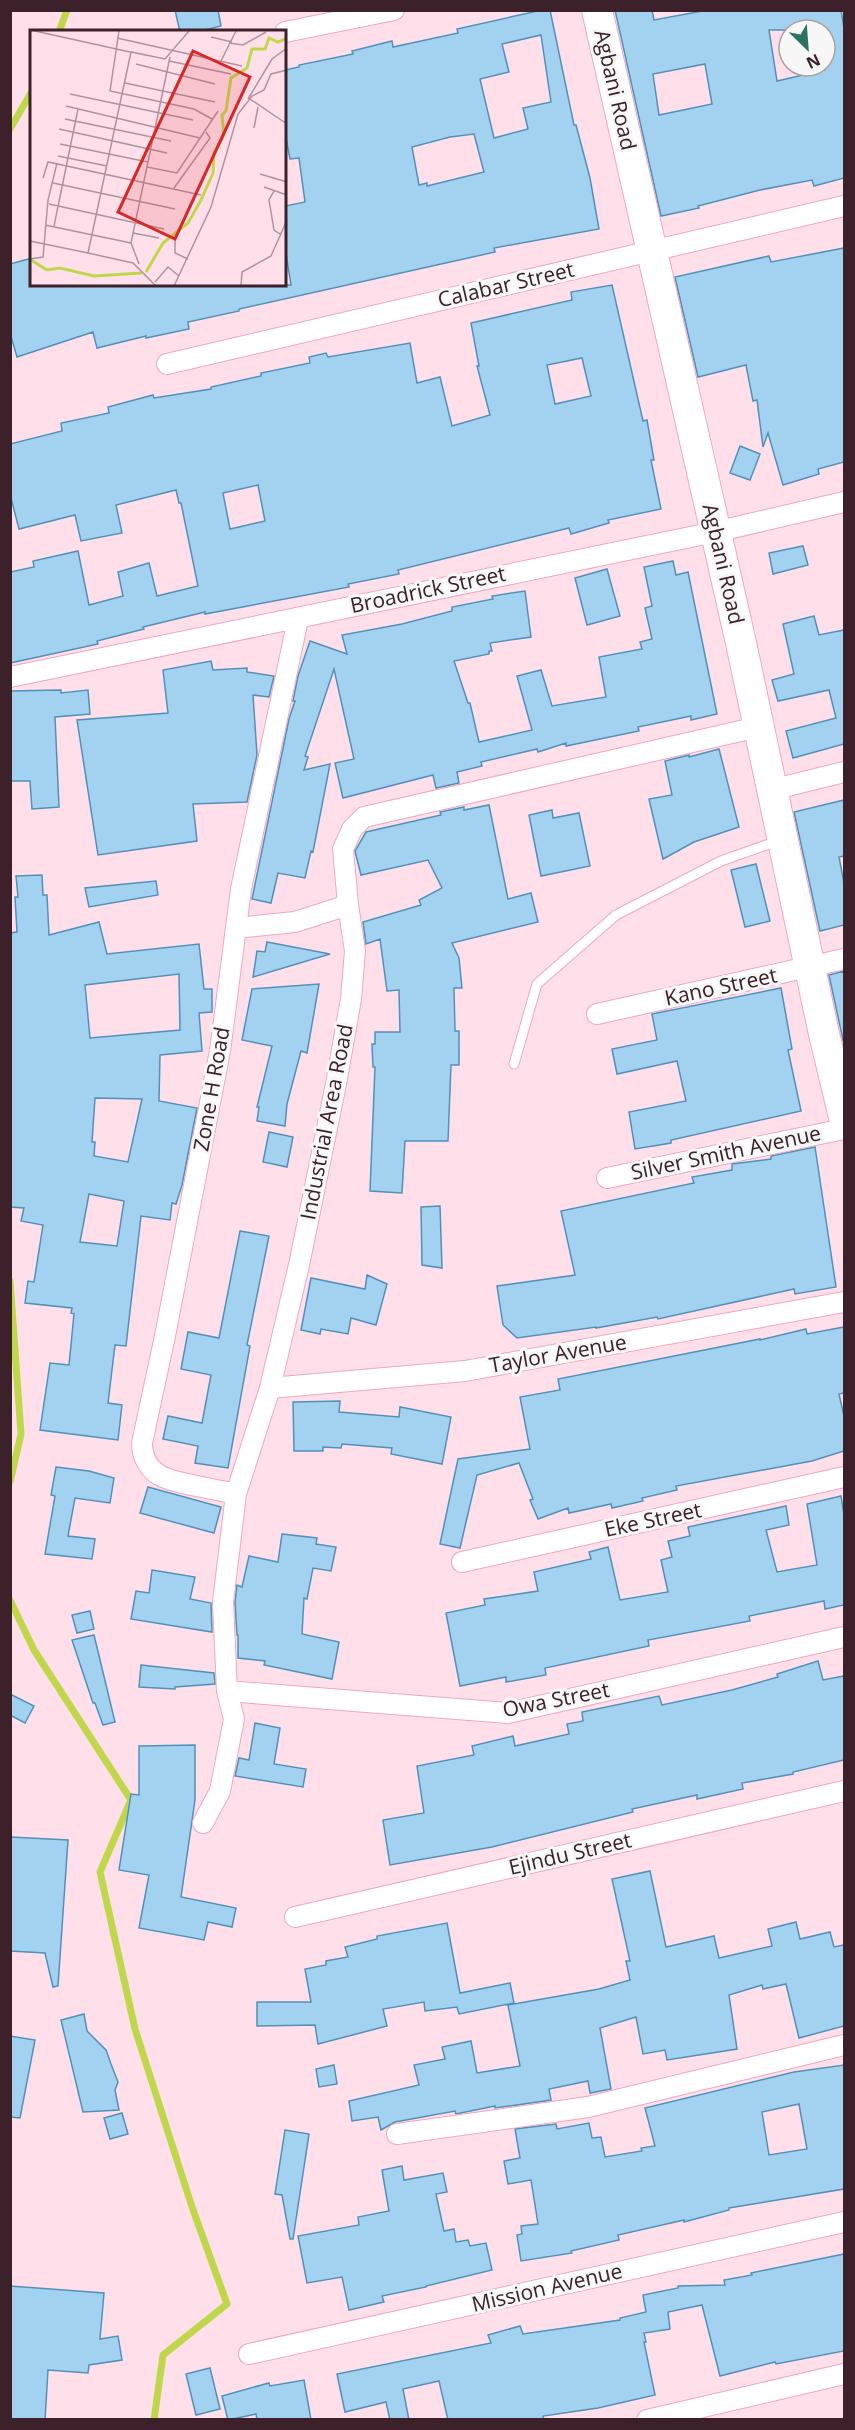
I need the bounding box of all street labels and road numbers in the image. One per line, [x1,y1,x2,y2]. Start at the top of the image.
street label: Agbani Road [589,27,643,153]
street label: Calabar Street [435,255,577,313]
street label: Agbani Road [697,501,751,627]
street label: Broadrick Street [347,559,508,619]
street label: Kano Street [662,960,780,1012]
street label: Industrial Area Road [293,1021,359,1222]
street label: Zone H Road [186,1024,236,1153]
street label: Silver Smith Avenue [628,1118,823,1186]
street label: Taylor Avenue [487,1327,629,1379]
street label: Eke Street [602,1495,704,1543]
street label: Owa Street [500,1675,612,1723]
street label: Ejindu Street [506,1825,634,1881]
street label: Mission Avenue [469,2256,625,2318]

